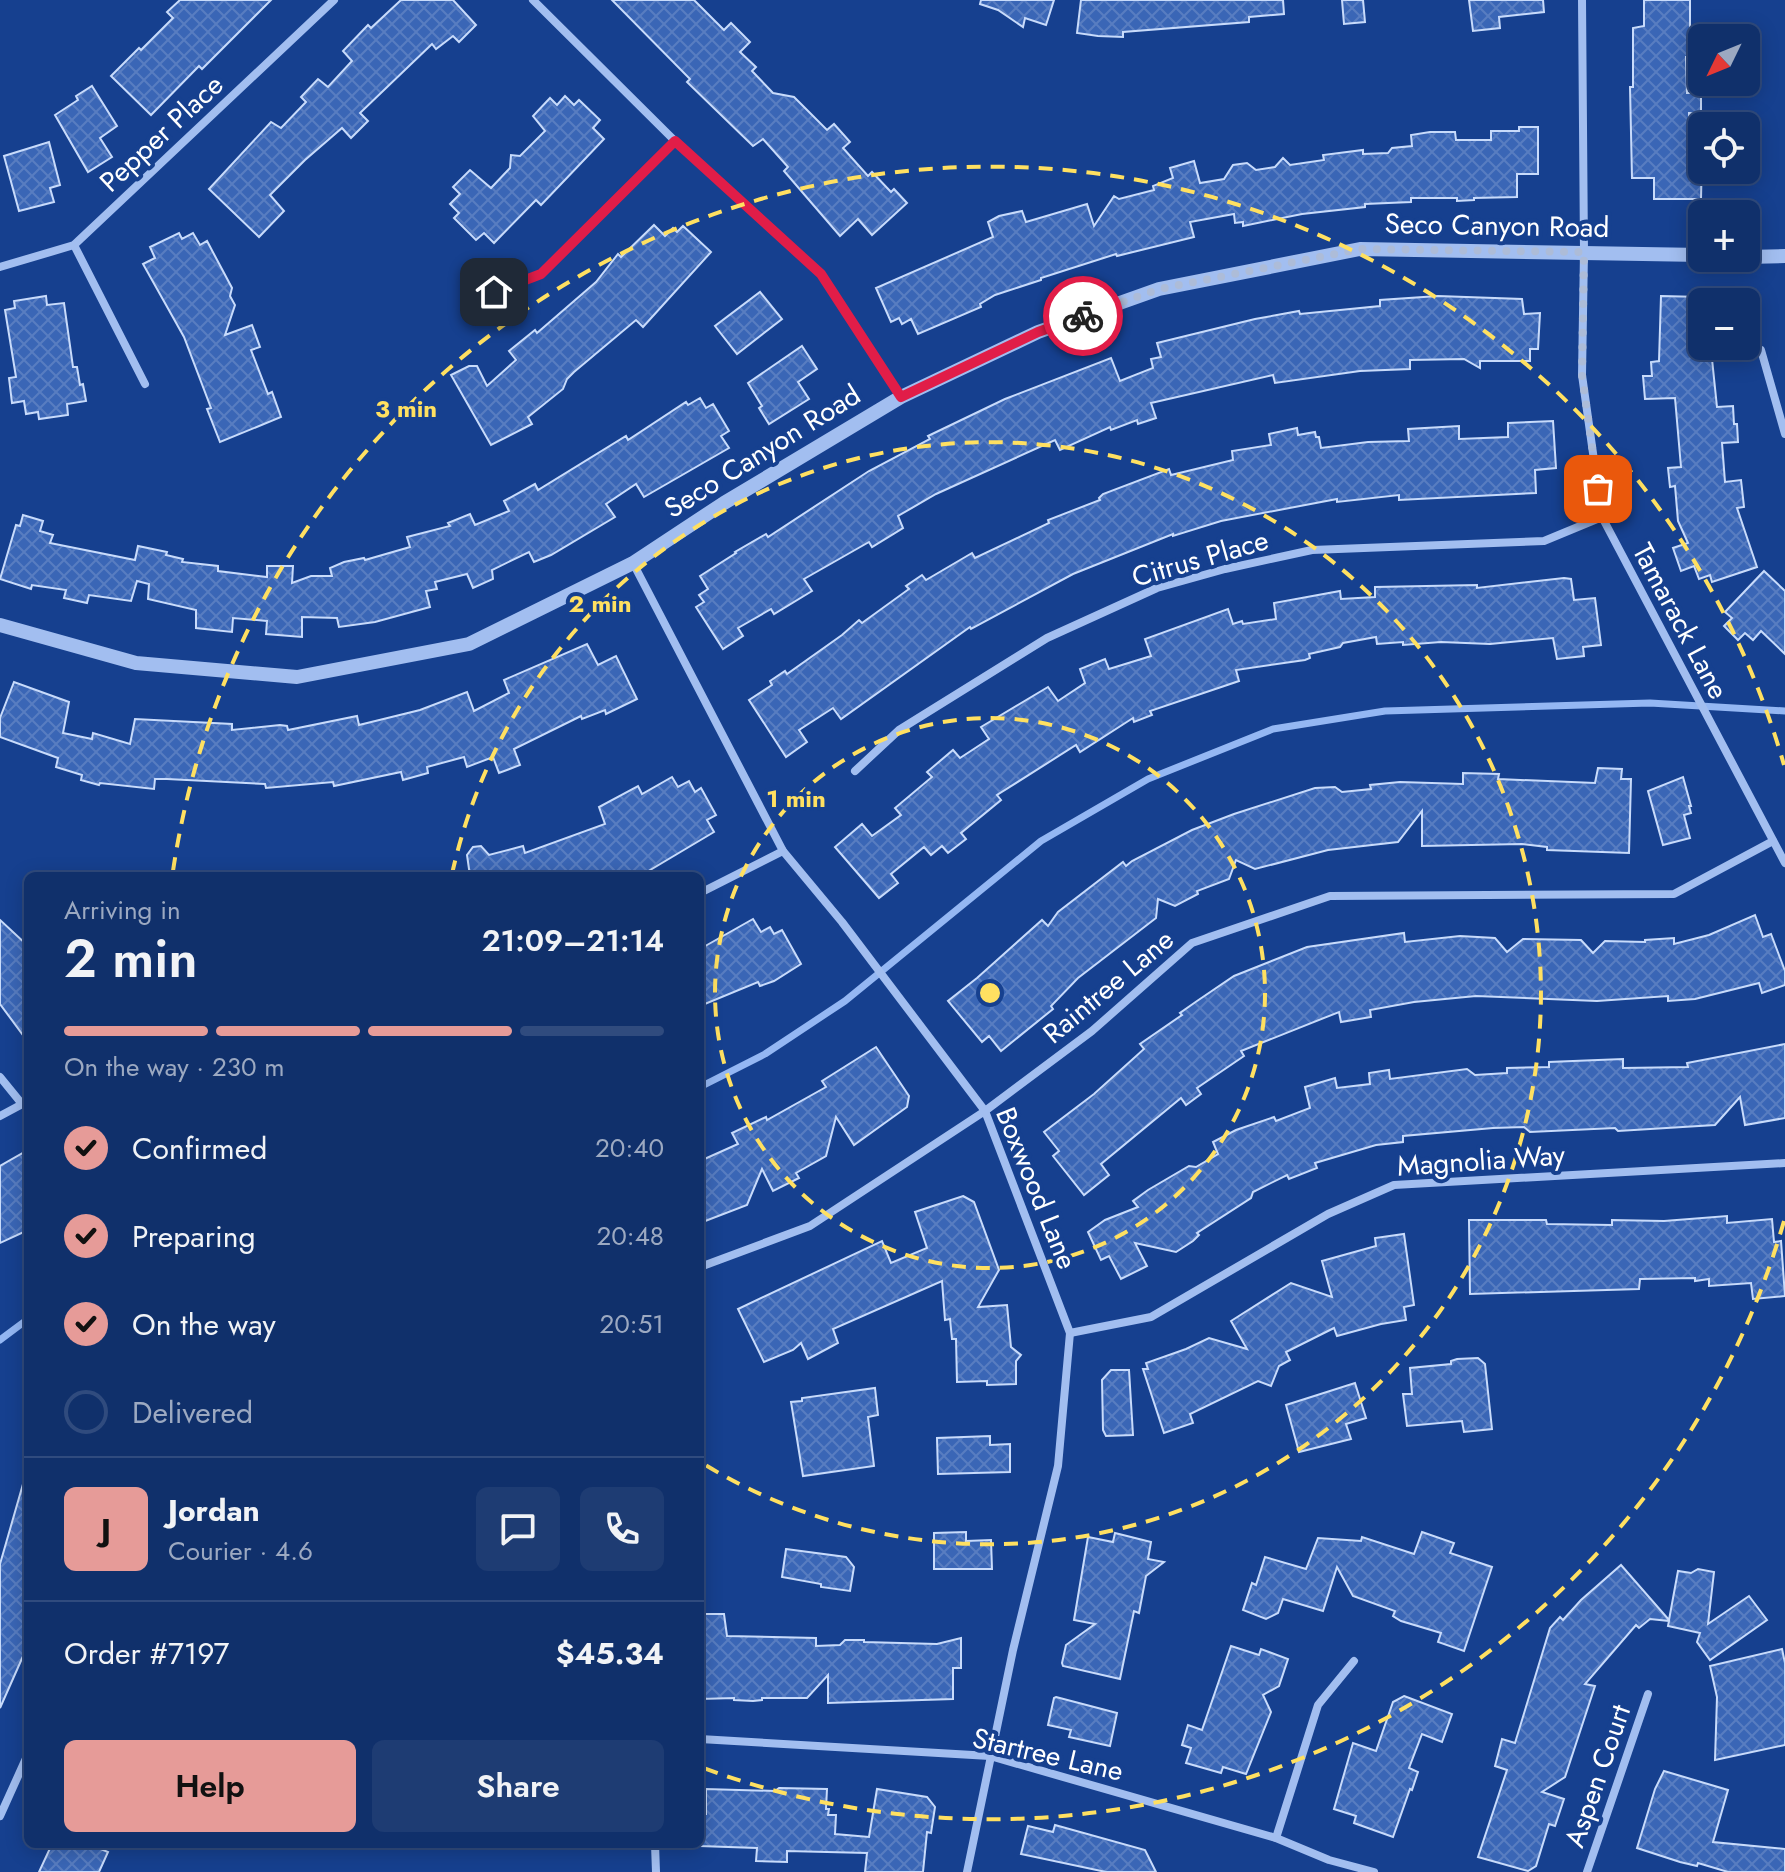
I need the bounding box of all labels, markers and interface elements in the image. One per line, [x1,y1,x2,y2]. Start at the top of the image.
north arrow [1688,24,1760,96]
map controls [1688,24,1760,360]
street label: Pepper Place [90,65,232,202]
button: locate [1688,112,1760,184]
button: + [1688,200,1760,272]
street label: Seco Canyon Road [1384,203,1610,248]
pin [460,258,528,326]
icon: home [472,270,516,314]
courier [1043,276,1123,356]
button: − [1688,288,1760,360]
icon: bike [1061,294,1105,338]
street label: Seco Canyon Road [656,374,868,528]
text: 3 min [375,391,437,426]
pin [1564,455,1632,523]
icon: bag [1576,467,1620,511]
street label: Citrus Place [1127,519,1273,598]
street label: Tamarack Lane [1622,536,1739,707]
text: 2 min [568,586,632,621]
text: 1 min [766,781,826,816]
text: Arriving in [64,891,181,929]
text: 21:09–21:14 [482,919,664,962]
street label: Raintree Lane [1034,919,1183,1053]
text: 2 min [64,921,197,997]
centre of rings [976,979,1004,1007]
text: On the way · 230 m [64,1048,285,1086]
street label: Boxwood Lane [985,1101,1088,1275]
icon: check [64,1126,108,1170]
text: Confirmed [132,1127,267,1170]
text: 20:40 [595,1129,664,1167]
street label: Magnolia Way [1396,1134,1567,1187]
icon: check [64,1214,108,1258]
text: Preparing [132,1215,256,1258]
text: 20:48 [596,1217,664,1255]
icon: check [64,1302,108,1346]
text: On the way [132,1303,276,1346]
text: 20:51 [599,1305,664,1343]
text: Delivered [132,1391,253,1434]
button: chat [476,1487,560,1571]
button: phone [580,1487,664,1571]
text: Jordan [168,1489,260,1532]
text: J [101,1508,111,1551]
text: Courier · 4.6 [168,1532,313,1570]
text: Order #7197 [64,1632,229,1675]
text: $45.34 [556,1632,664,1675]
street label: Aspen Court [1554,1699,1641,1853]
street label: Startree Lane [969,1717,1127,1792]
button: Help [64,1740,356,1832]
button: Share [372,1740,664,1832]

